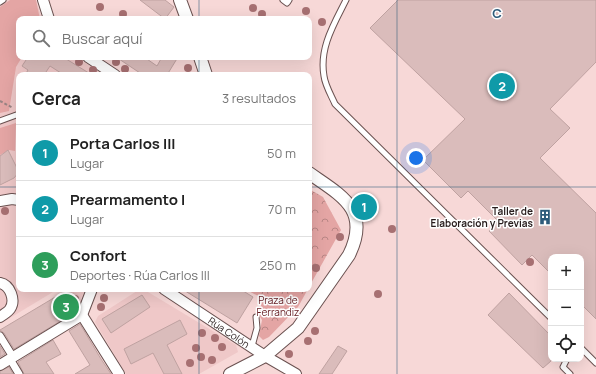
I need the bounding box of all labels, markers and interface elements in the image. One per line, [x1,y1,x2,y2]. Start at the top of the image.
text: C [492,4,502,22]
search box [16,16,312,60]
icon: search [30,27,52,49]
text: Buscar aquí [62,28,143,49]
pin: 2 [489,71,515,101]
text: Cerca [32,87,81,110]
text: 3 resultados [222,89,296,107]
text: Porta Carlos III [70,133,176,154]
text: 1 [42,144,48,162]
text: 50 m [267,144,296,162]
your location [406,148,426,168]
text: Lugar [70,154,104,172]
text: Prearmamento I [70,189,185,210]
pin: 1 [351,192,377,222]
text: 2 [41,200,49,218]
text: 70 m [268,200,296,218]
place label: Taller de Elaboración y Previas [431,204,534,230]
building icon: Taller de Elaboración y Previas [536,208,554,226]
text: Lugar [70,210,104,228]
text: Confort [70,245,127,266]
map controls [548,254,584,362]
button: + [548,254,584,290]
text: 3 [41,256,49,274]
text: 250 m [260,256,296,274]
text: Deportes · Rúa Carlos III [70,266,210,284]
button: − [548,290,584,326]
pin: 3 [53,292,79,322]
park label: Praza de Ferrandiz [257,293,299,319]
street label: Rúa Colón [205,313,253,351]
button: locate [548,326,584,362]

